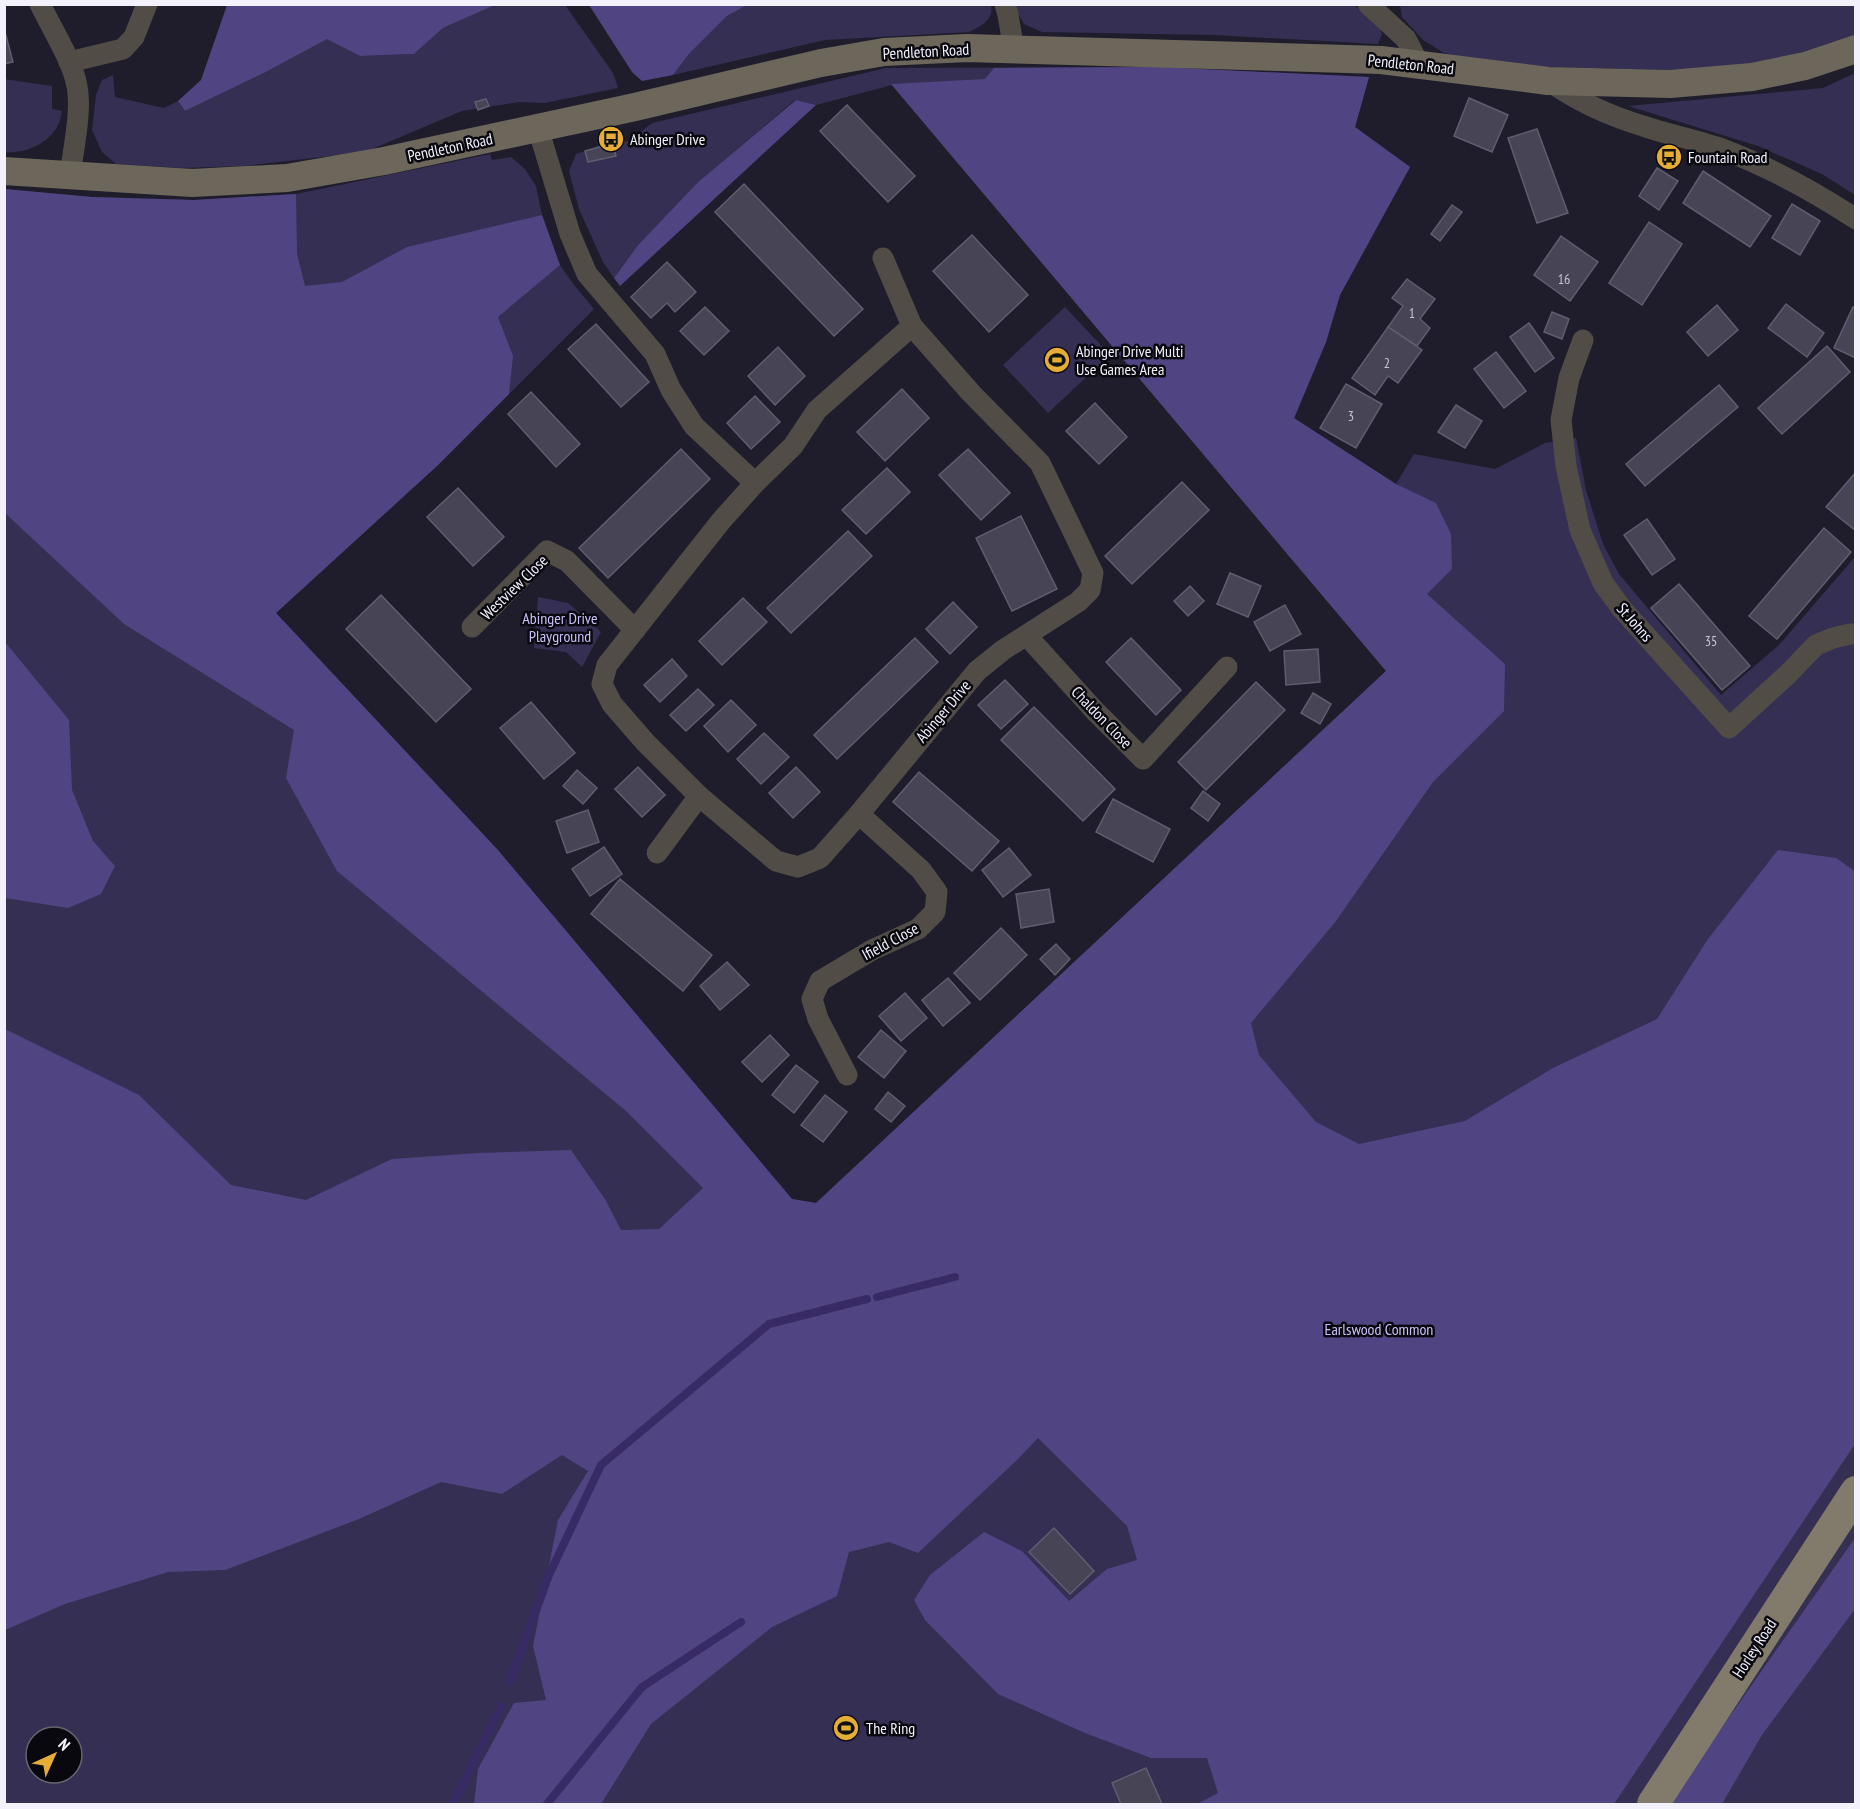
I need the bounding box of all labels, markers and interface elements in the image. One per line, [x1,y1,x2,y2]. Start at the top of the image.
street label: Pendleton Road [882,39,970,63]
street label: Pendleton Road [1367,50,1455,78]
bus stop icon: Abinger Drive [596,124,626,154]
street label: Pendleton Road [406,128,494,166]
place label: Abinger Drive [630,129,705,149]
bus stop icon: Fountain Road [1654,142,1684,172]
place label: Fountain Road [1688,147,1768,167]
house number: 16 [1558,270,1570,288]
house number: 1 [1409,304,1415,322]
place label: Abinger Drive Multi Use Games Area [1076,341,1184,379]
sports icon: Abinger Drive Multi Use Games Area [1042,345,1072,375]
house number: 2 [1384,354,1390,372]
house number: 3 [1348,407,1354,425]
street label: Westview Close [476,550,552,624]
street label: St Johns [1613,598,1657,646]
park label: Abinger Drive Playground [522,608,598,646]
house number: 35 [1705,632,1717,650]
street label: Abinger Drive [911,676,975,746]
street label: Chaldon Close [1067,682,1137,752]
street label: Ifield Close [858,918,922,964]
park label: Earlswood Common [1325,1319,1433,1339]
street label: Horley Road [1728,1615,1780,1681]
sports icon: The Ring [831,1713,861,1743]
place label: The Ring [866,1718,915,1738]
north arrow [24,1725,84,1785]
text: N [54,1734,75,1755]

